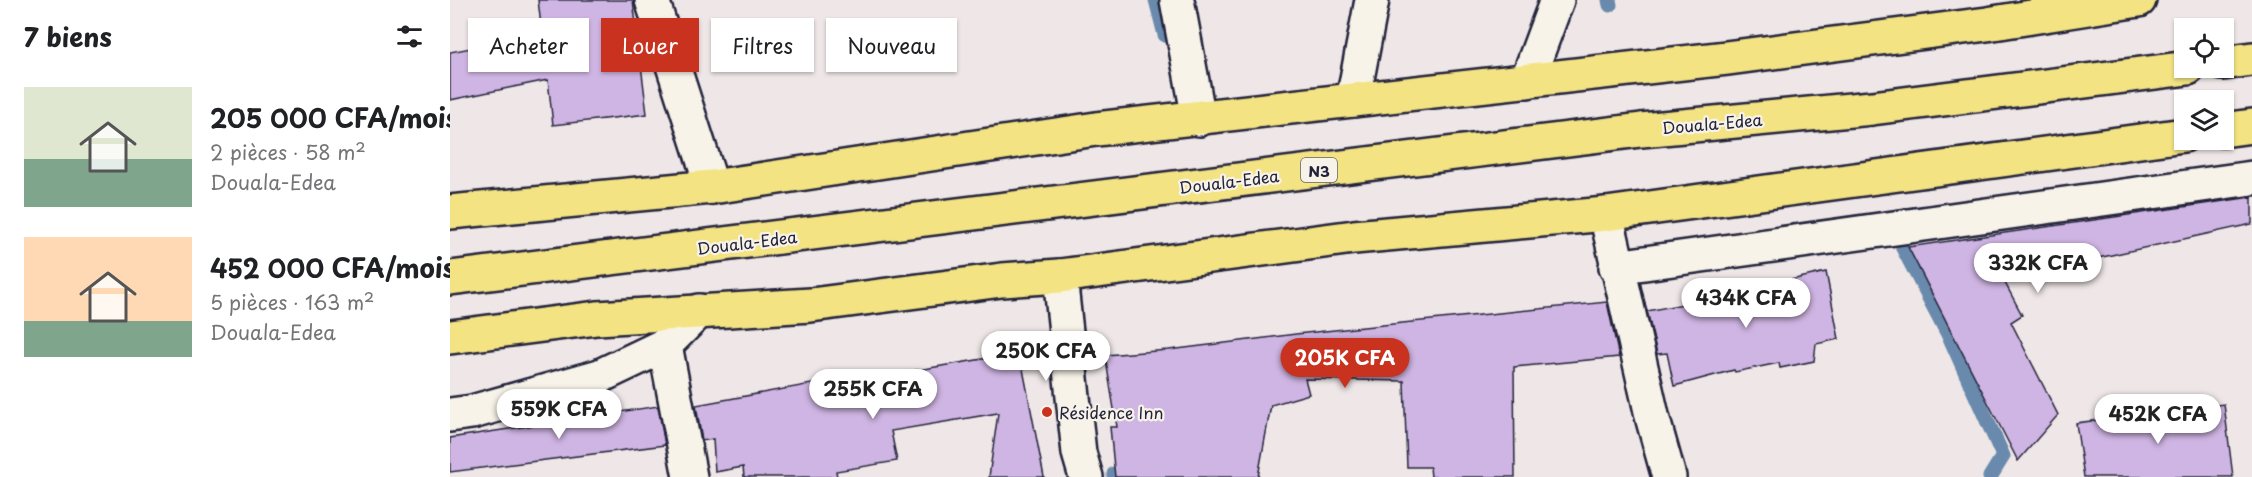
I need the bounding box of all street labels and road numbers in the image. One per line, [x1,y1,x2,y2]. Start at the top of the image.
street label: Douala-Edea [1661,107,1763,139]
road number: N3 [1301,158,1337,182]
street label: Douala-Edea [1178,163,1280,199]
street label: Douala-Edea [696,224,798,260]

